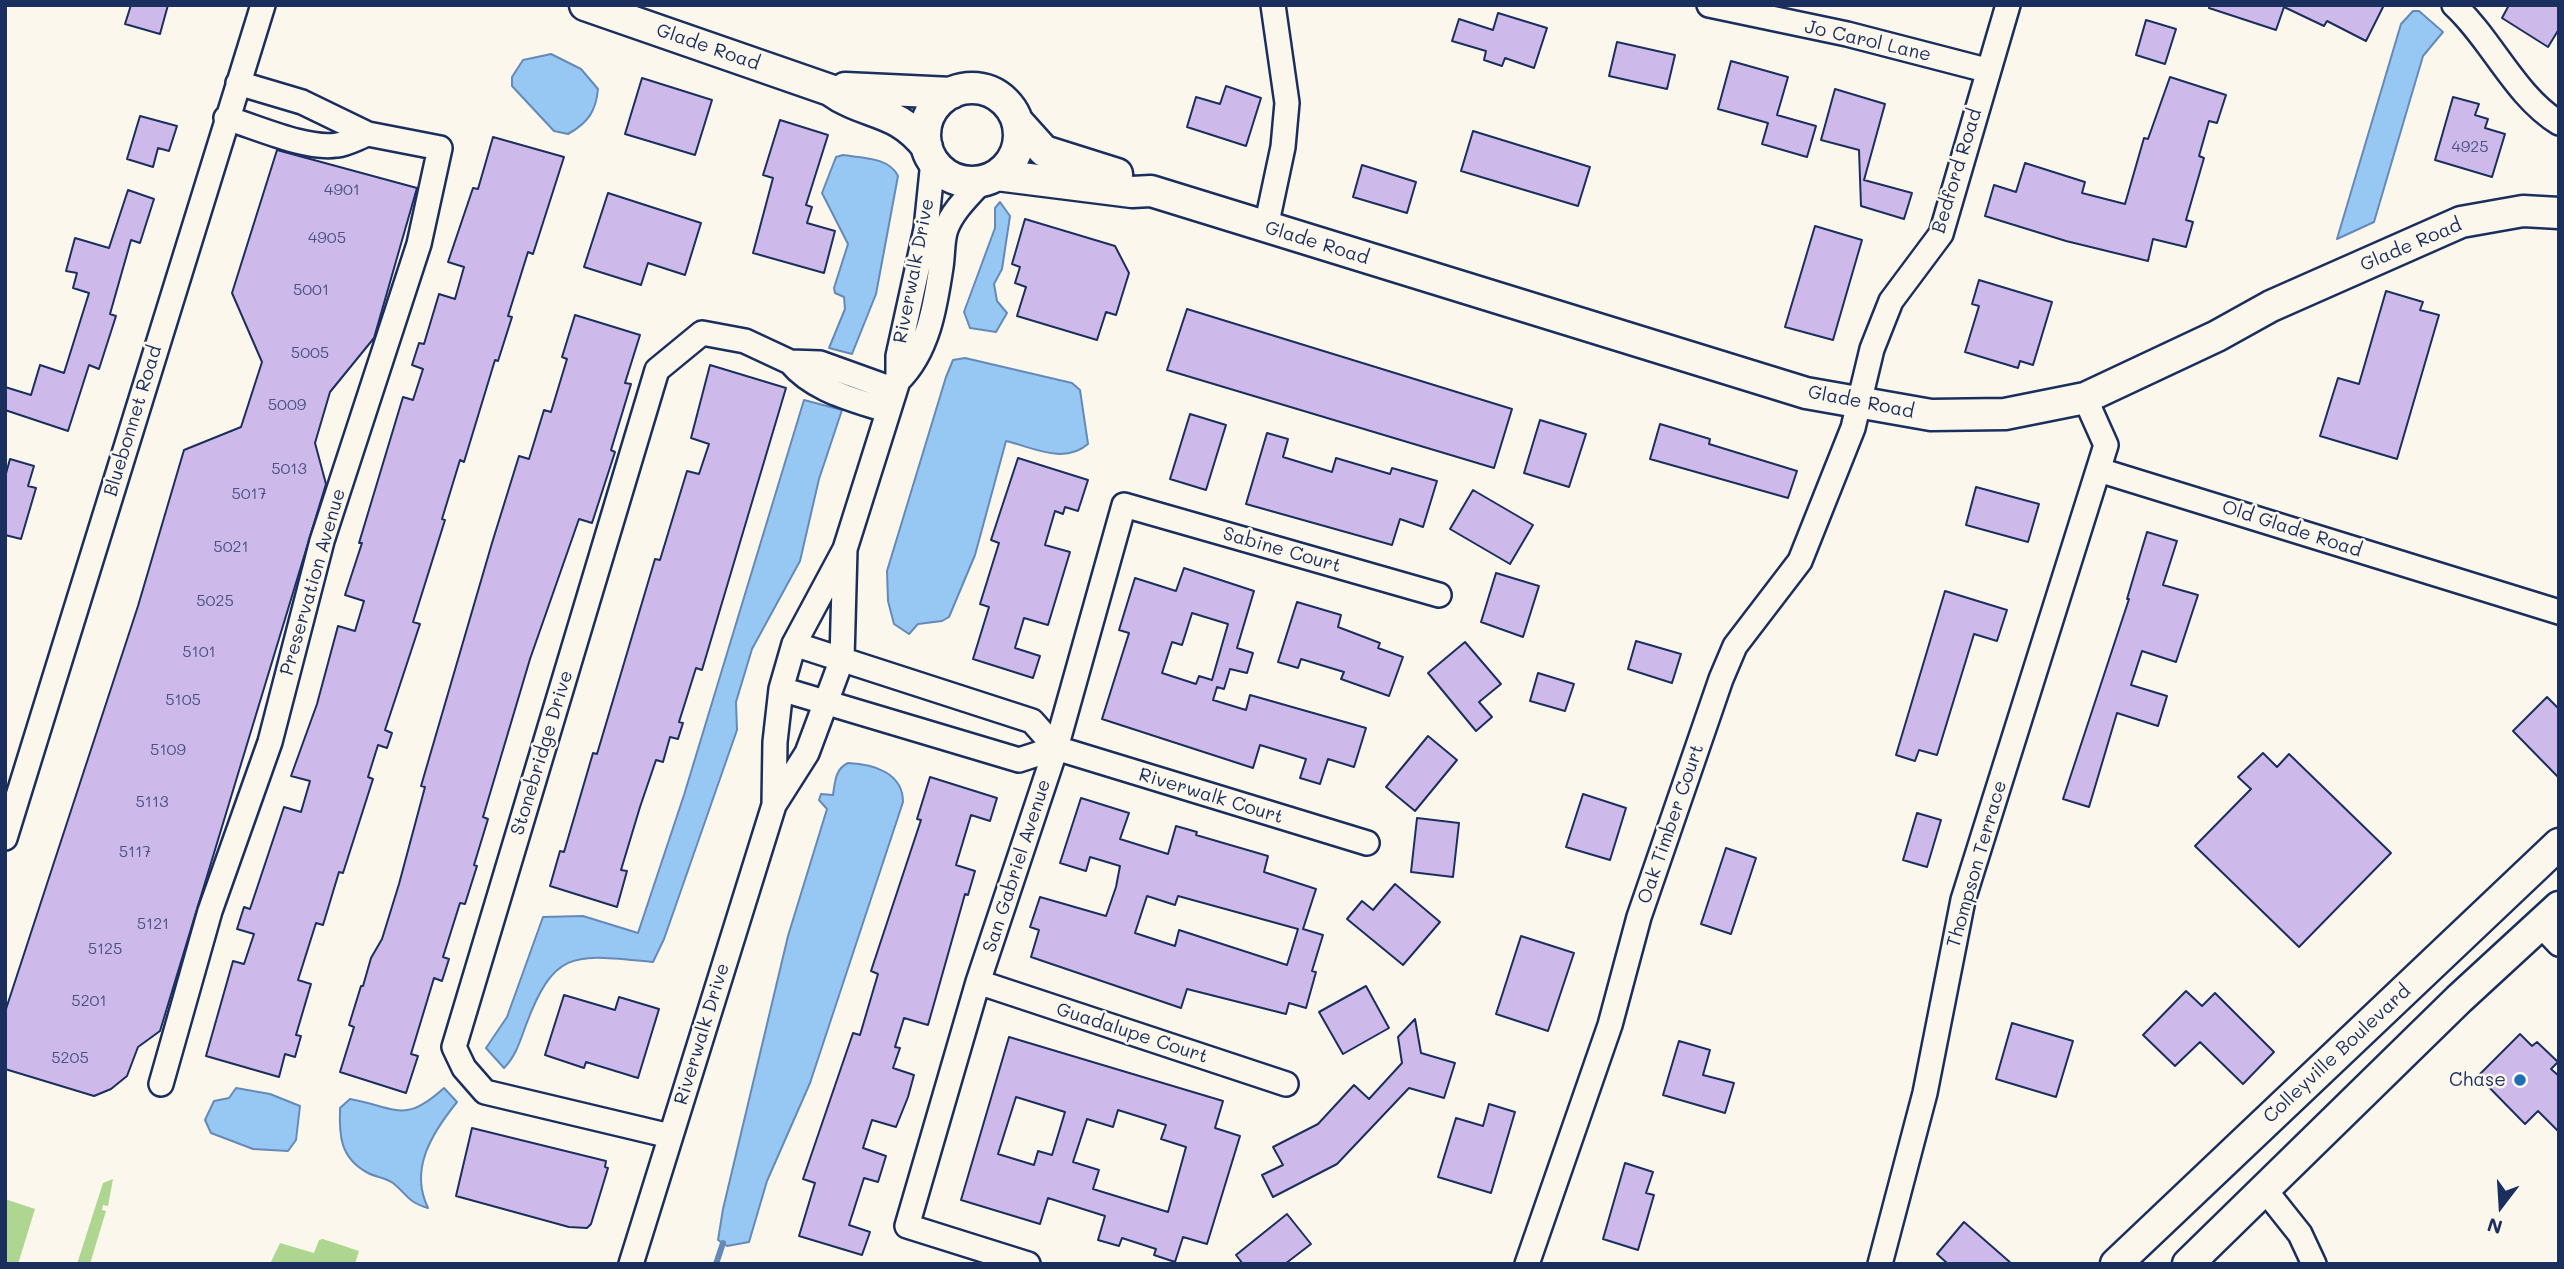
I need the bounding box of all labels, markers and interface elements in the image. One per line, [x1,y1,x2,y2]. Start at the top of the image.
street label: Jo Carol Lane [1803,15,1933,67]
street label: Glade Road [653,19,763,75]
street label: Bedford Road [1927,106,1987,236]
house number: 4925 [2451,137,2489,157]
house number: 4901 [324,180,360,200]
street label: Riverwalk Drive [889,197,939,345]
street label: Glade Road [2357,213,2465,277]
street label: Glade Road [1262,216,1372,270]
house number: 4905 [308,228,346,248]
house number: 5001 [293,280,329,300]
street label: Bluebonnet Road [99,343,167,499]
house number: 5005 [291,343,329,363]
street label: Glade Road [1806,381,1916,423]
house number: 5009 [268,395,306,415]
house number: 5013 [271,459,307,479]
house number: 5017 [231,484,267,504]
street label: Preservation Avenue [275,486,351,678]
street label: Old Glade Road [2219,496,2365,562]
street label: Sabine Court [1220,522,1344,578]
house number: 5021 [213,537,249,557]
house number: 5025 [196,591,234,611]
house number: 5101 [182,642,216,662]
street label: Stonebridge Drive [506,668,578,838]
house number: 5105 [165,690,201,710]
house number: 5109 [150,740,186,760]
street label: Oak Timber Court [1633,741,1709,907]
street label: Riverwalk Court [1136,763,1286,829]
street label: San Gabriel Avenue [978,776,1056,956]
street label: Thompson Terrace [1942,778,2012,950]
house number: 5113 [135,792,169,812]
house number: 5117 [119,842,151,862]
house number: 5121 [137,914,169,934]
house number: 5125 [88,939,122,959]
street label: Riverwalk Drive [670,960,734,1108]
street label: Colleyville Boulevard [2259,980,2415,1128]
house number: 5201 [71,991,107,1011]
street label: Guadalupe Court [1053,998,1211,1068]
house number: 5205 [51,1048,89,1068]
place label: Chase [2449,1069,2506,1091]
marker: Chase [2512,1072,2528,1088]
north arrow [2466,1171,2536,1241]
text: N [2484,1213,2505,1241]

